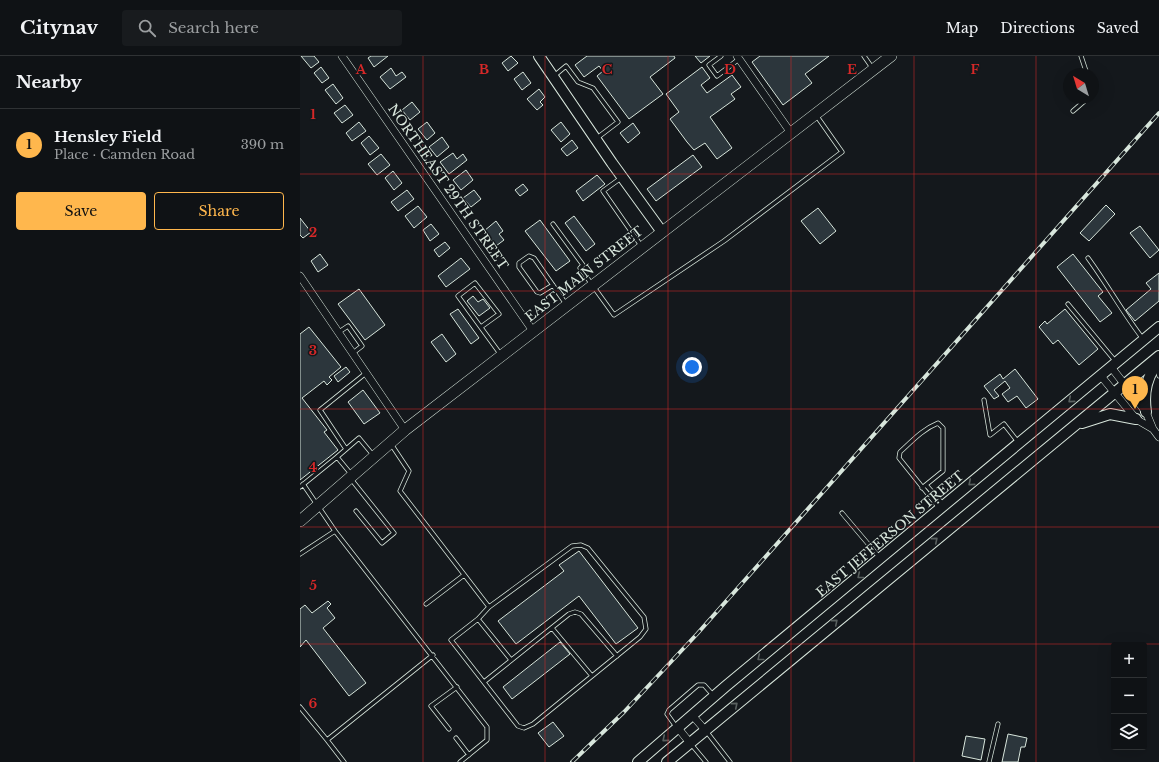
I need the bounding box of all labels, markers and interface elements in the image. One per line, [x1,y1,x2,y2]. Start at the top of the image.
search box [122,10,402,46]
text: Citynav [20,16,98,39]
icon: search [136,17,158,39]
text: Search here [168,18,259,37]
text: Map [946,19,978,37]
text: Directions [1000,19,1075,37]
text: Saved [1097,19,1139,37]
text: A [355,61,367,78]
text: B [479,61,489,78]
text: C [602,61,613,78]
text: D [724,61,736,78]
text: E [847,61,857,78]
text: F [971,61,980,78]
north arrow [1063,68,1099,104]
text: Nearby [16,72,82,93]
street label: NORTHEAST 29TH STREET [384,101,512,274]
text: 1 [310,106,316,123]
text: Hensley Field [54,127,162,146]
text: 1 [26,136,32,153]
text: 390 m [241,136,284,153]
text: Place · Camden Road [54,146,195,163]
button: Save [16,192,146,230]
button: Share [154,192,284,230]
street label: EAST MAIN STREET [522,222,647,325]
text: 2 [309,224,317,241]
text: 3 [309,342,317,359]
your location [682,357,702,377]
pin: 1 [1122,376,1148,409]
one-way arrow [1068,396,1075,403]
text: 4 [309,459,318,476]
street label: EAST JEFFERSON STREET [813,467,968,601]
one-way arrow [968,479,975,486]
one-way arrow [931,537,938,544]
one-way arrow [858,571,865,578]
text: 5 [309,577,317,594]
one-way arrow [830,620,838,627]
map controls [1111,642,1147,750]
button: + [1111,642,1147,678]
one-way arrow [757,654,764,661]
button: − [1111,678,1147,714]
text: 6 [309,695,318,712]
one-way arrow [730,703,737,710]
button: layers [1111,714,1147,750]
one-way arrow [663,734,670,741]

